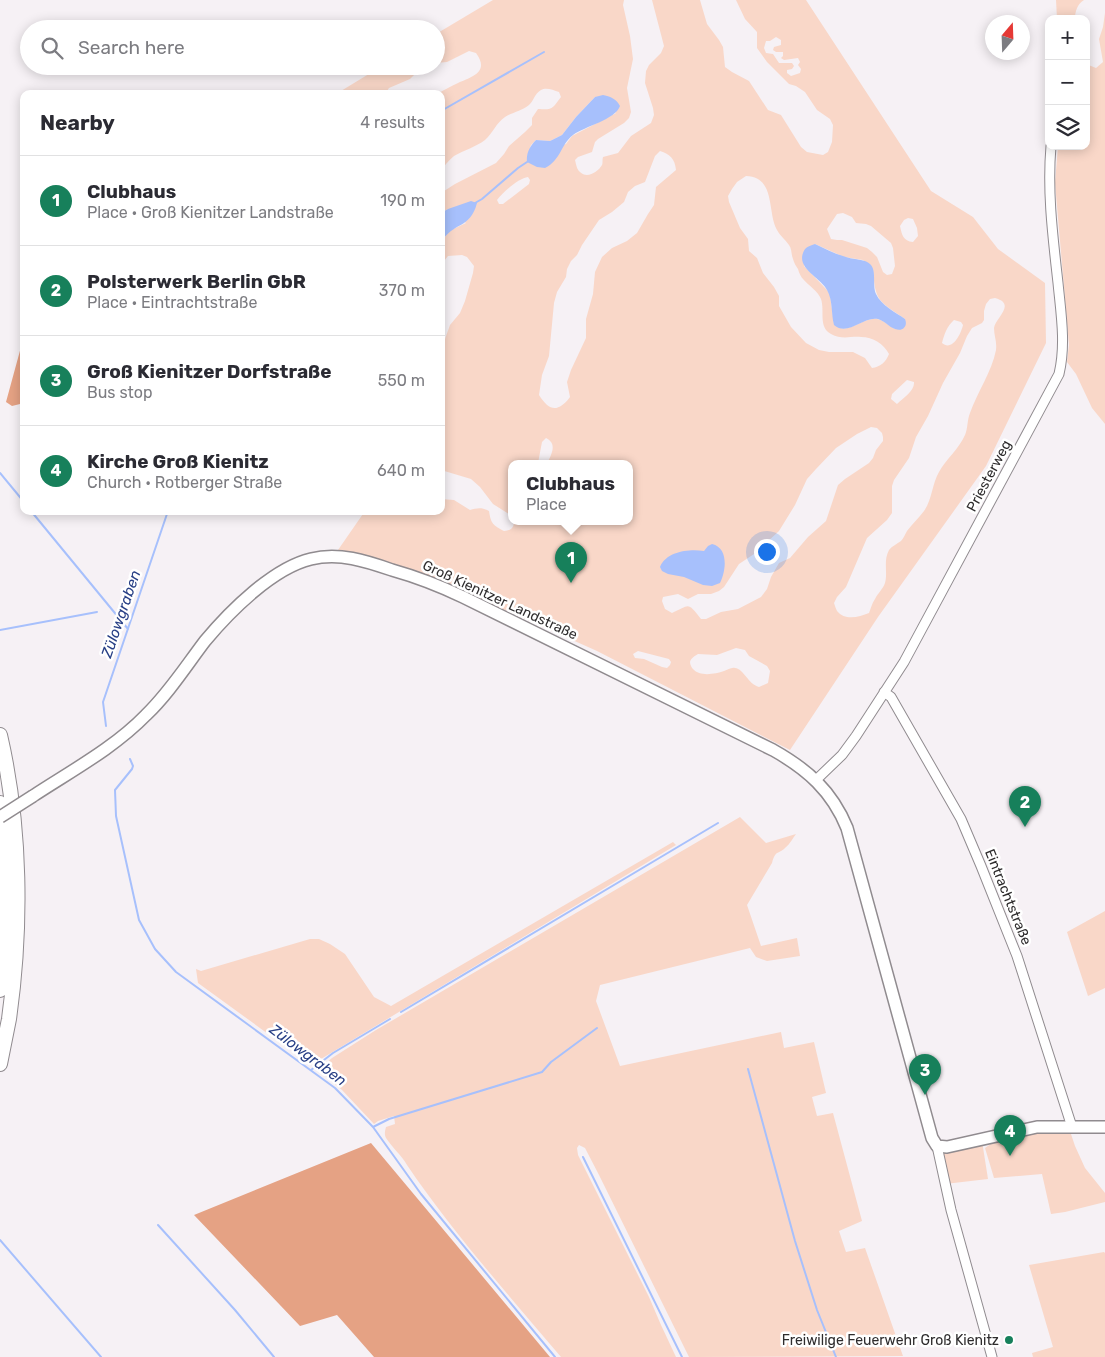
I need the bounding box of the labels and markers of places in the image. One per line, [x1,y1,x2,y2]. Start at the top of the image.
pin: 1 [555,542,587,583]
pin: 2 [1009,786,1041,827]
pin: 3 [909,1054,941,1095]
pin: 4 [994,1115,1026,1156]
place label: Freiwilige Feuerwehr Groß Kienitz [782,1332,999,1349]
marker: Freiwilige Feuerwehr Groß Kienitz [1003,1334,1015,1346]

